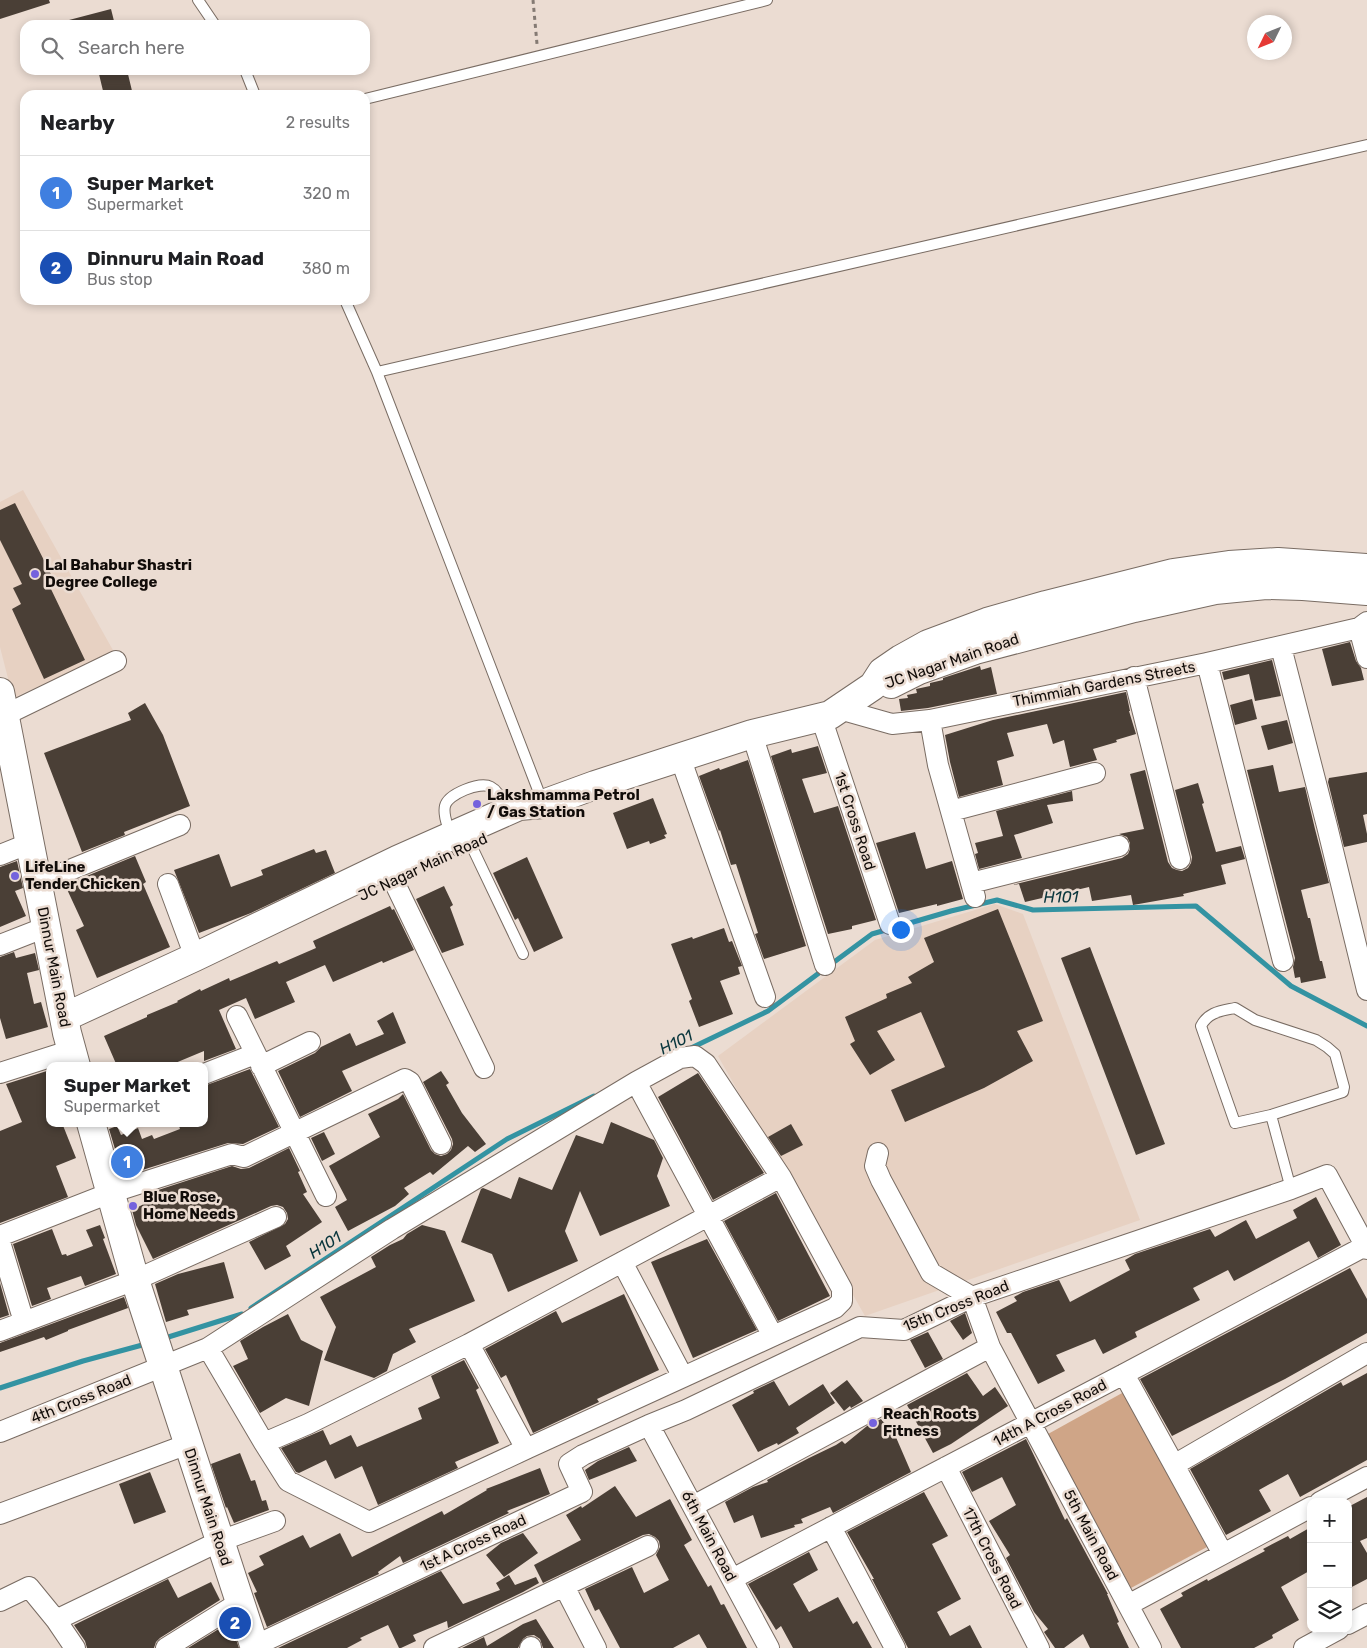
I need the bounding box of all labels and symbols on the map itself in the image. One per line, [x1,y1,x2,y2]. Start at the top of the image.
north arrow [1247,15,1292,60]
place label: Lal Bahabur Shastri Degree College [45,556,192,591]
marker: Lal Bahabur Shastri Degree College [29,568,41,580]
street label: JC Nagar Main Road [883,630,1021,692]
street label: Thimmiah Gardens Streets [1011,657,1197,711]
street label: 1st Cross Road [831,770,879,872]
place label: Lakshmamma Petrol / Gas Station [487,786,640,821]
marker: Lakshmamma Petrol / Gas Station [471,798,483,810]
street label: JC Nagar Main Road [356,829,490,905]
place label: LifeLine Tender Chicken [25,858,140,893]
marker: LifeLine Tender Chicken [9,870,21,882]
water label: H101 [1043,887,1079,907]
street label: Dinnur Main Road [33,905,75,1029]
your location [888,917,914,943]
water label: H101 [656,1026,696,1058]
pin: 1 [111,1143,143,1181]
place label: Blue Rose, Home Needs [143,1188,236,1223]
marker: Blue Rose, Home Needs [127,1200,139,1212]
water label: H101 [305,1227,345,1263]
street label: 15th Cross Road [900,1277,1012,1335]
street label: 4th Cross Road [28,1371,134,1427]
street label: 14th A Cross Road [990,1375,1110,1451]
place label: Reach Roots Fitness [883,1405,977,1440]
marker: Reach Roots Fitness [867,1417,879,1429]
street label: Dinnur Main Road [181,1446,235,1568]
street label: 5th Main Road [1060,1487,1122,1583]
street label: 6th Main Road [678,1488,740,1584]
street label: 17th Cross Road [959,1504,1025,1612]
street label: 1st A Cross Road [417,1510,529,1576]
pin: 2 [219,1604,251,1642]

